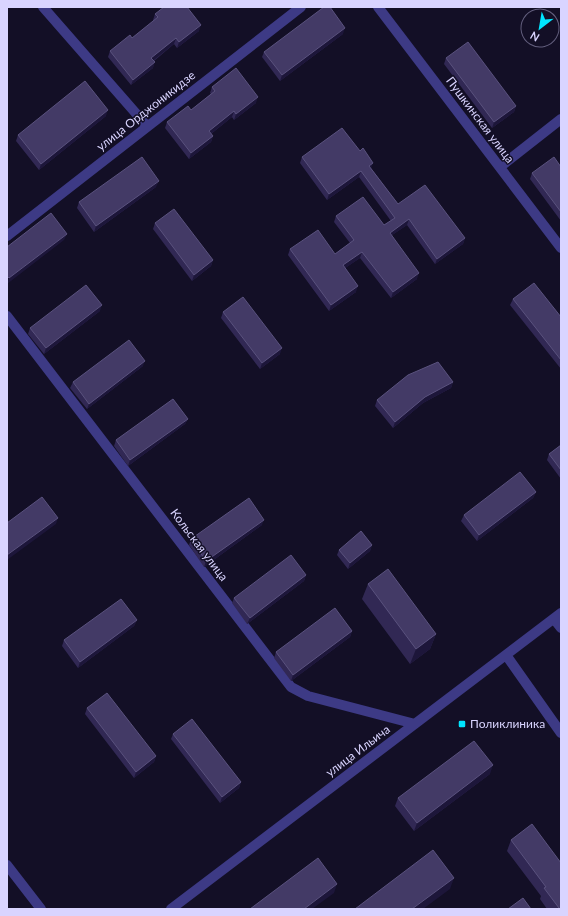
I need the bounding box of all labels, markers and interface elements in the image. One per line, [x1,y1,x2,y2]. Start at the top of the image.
north arrow [520,8,560,48]
text: N [528,29,542,45]
street label: улица Орджоникидзе [93,67,198,154]
street label: Пушкинская улица [443,74,518,166]
street label: Кольская улица [167,506,231,584]
place label: Поликлиника [470,716,545,731]
marker: Поликлиника [457,719,467,729]
street label: улица Ильича [323,722,393,780]

